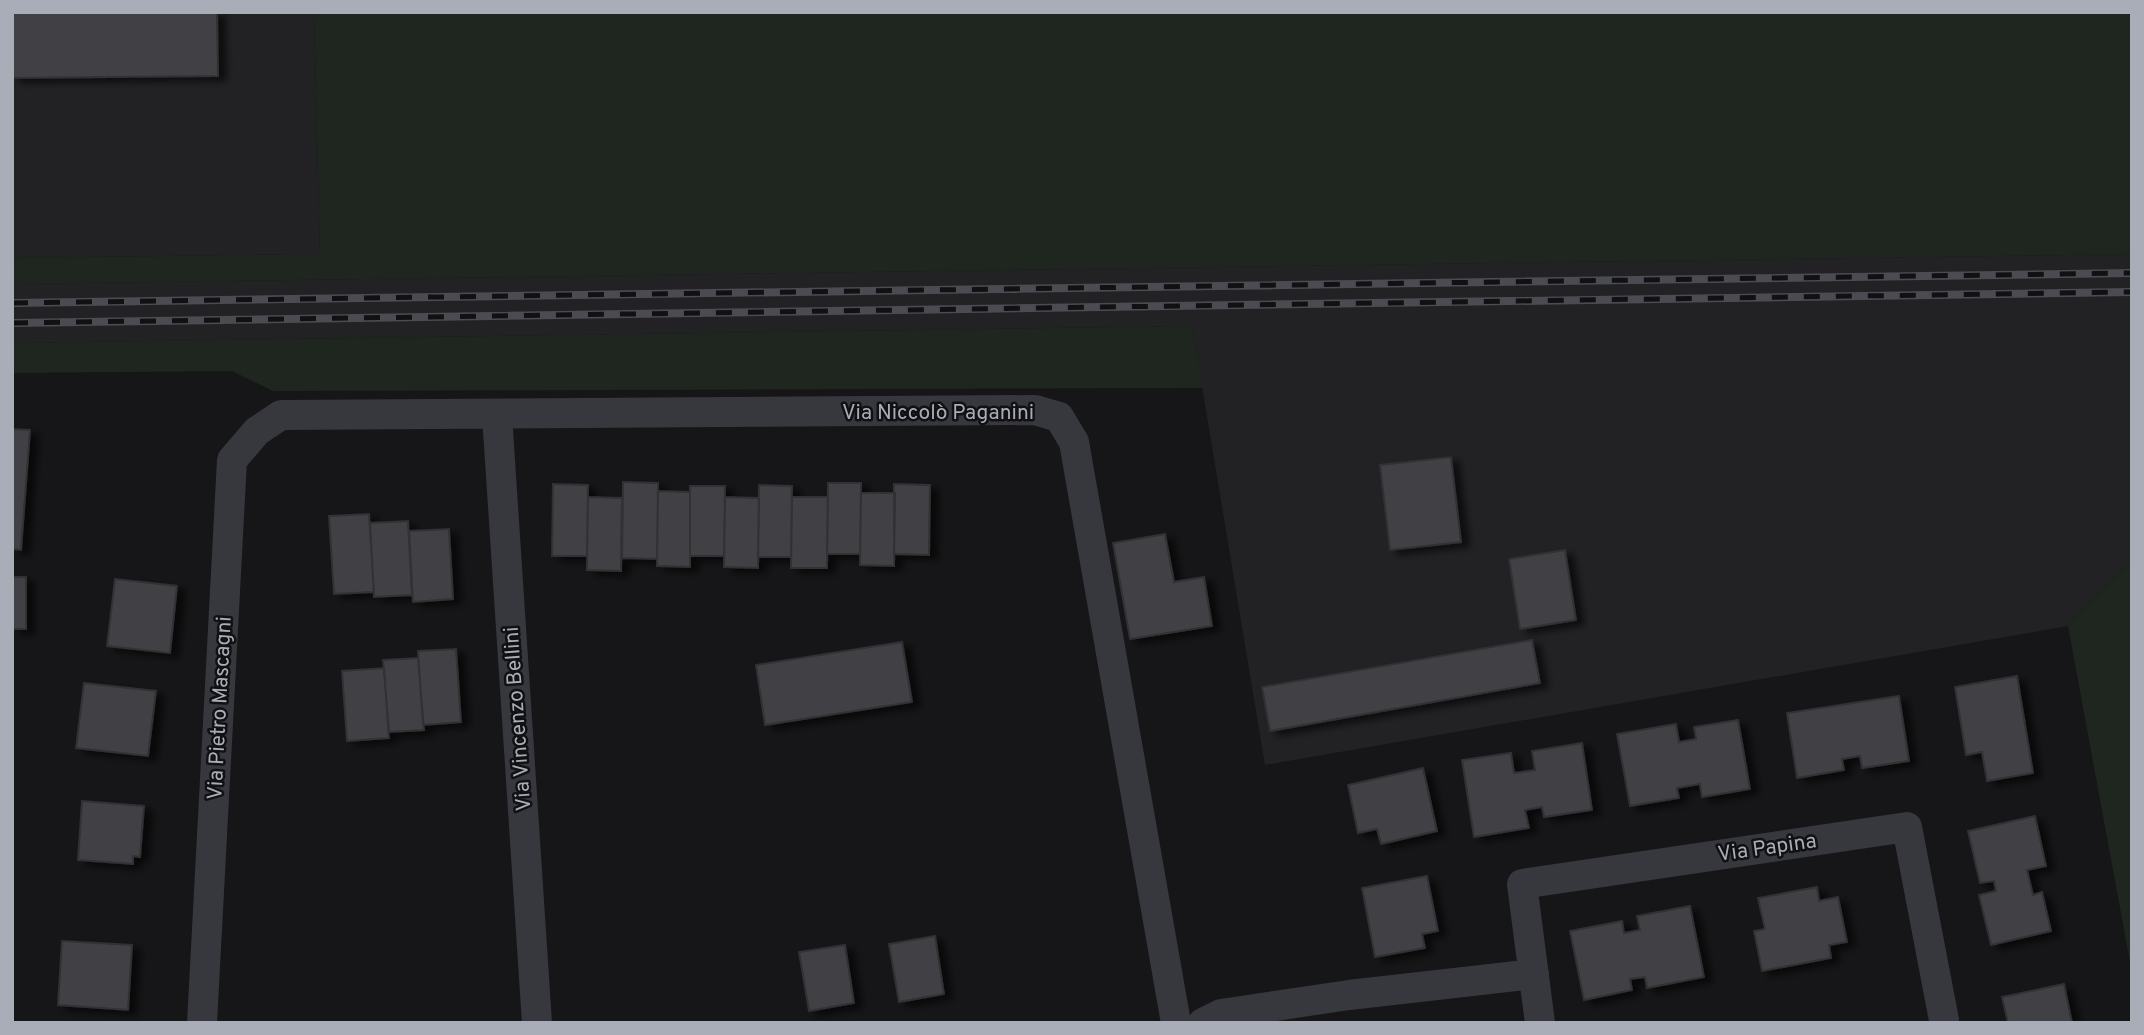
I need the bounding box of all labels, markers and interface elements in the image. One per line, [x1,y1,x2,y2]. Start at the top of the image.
street label: Via Niccolò Paganini [842,400,1034,427]
street label: Via Pietro Mascagni [202,616,239,801]
street label: Via Vincenzo Bellini [499,626,538,812]
street label: Via Papina [1716,828,1818,869]

